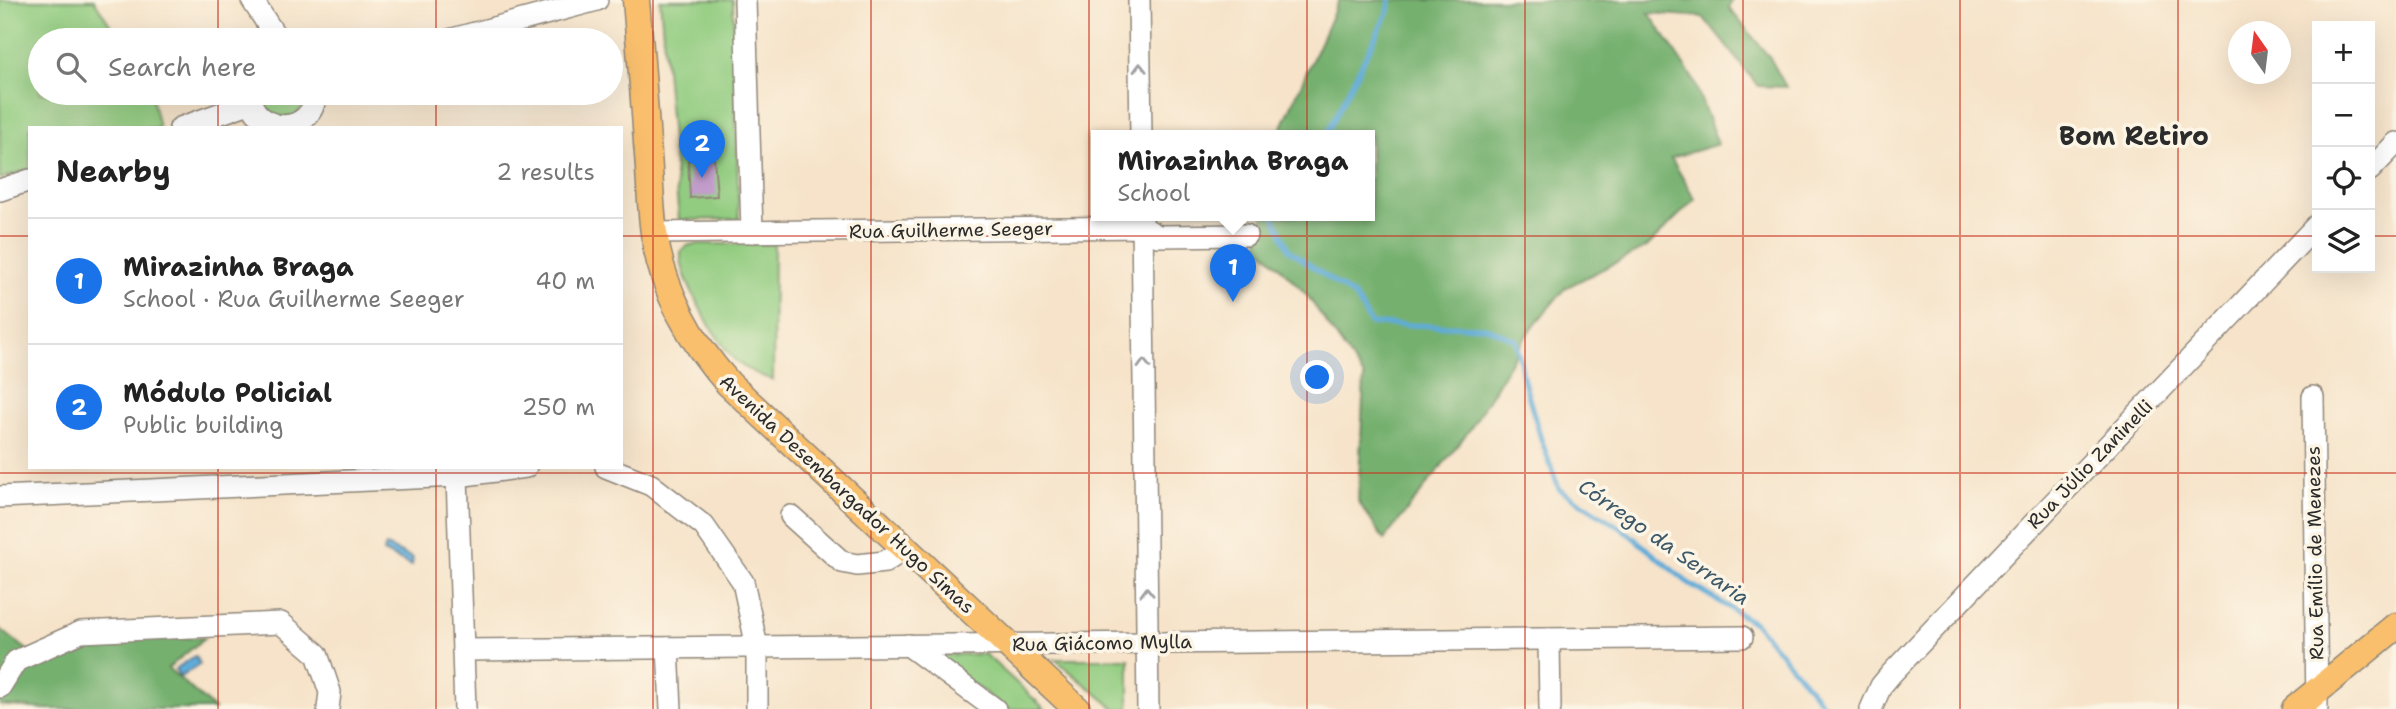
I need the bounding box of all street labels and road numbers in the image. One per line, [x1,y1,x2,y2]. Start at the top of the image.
street label: Rua Guilherme Seeger [849,216,1053,244]
street label: Avenida Desembargador Hugo Simas [714,369,980,619]
street label: Rua Júlio Zaninelli [2022,394,2158,534]
street label: Rua Emílio de Menezes [2301,446,2329,660]
street label: Rua Giácomo Mylla [1012,629,1192,657]

